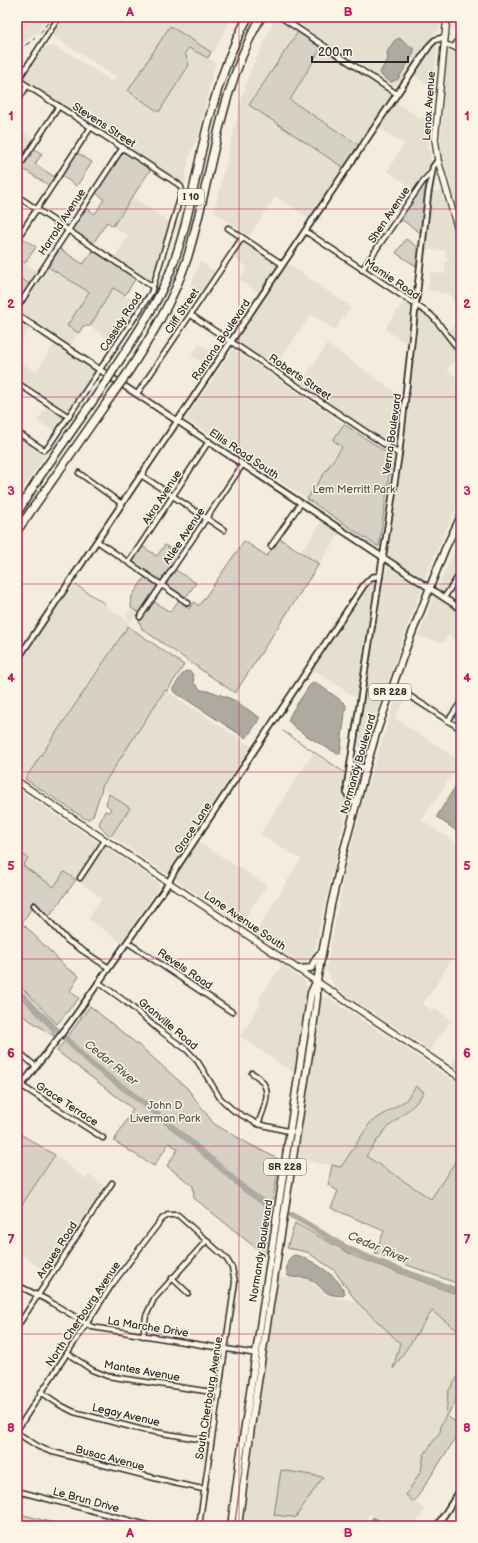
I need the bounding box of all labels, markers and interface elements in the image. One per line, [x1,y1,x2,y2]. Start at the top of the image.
text: A [125,4,134,20]
text: B [343,4,353,20]
scale bar [312,38,408,64]
text: 200 m [318,45,352,60]
street label: Lenox Avenue [420,70,438,141]
street label: Stevens Street [70,100,138,151]
text: 1 [8,108,14,124]
text: 1 [464,108,470,124]
street label: Shen Avenue [365,184,413,246]
street label: Harrold Avenue [36,186,89,258]
road number: I 10 [178,189,204,205]
street label: Mamie Road [362,256,422,302]
street label: Cliff Street [162,285,202,336]
street label: Cassidy Road [97,290,145,354]
text: 2 [7,296,15,312]
text: 2 [463,296,471,312]
street label: Ramona Boulevard [189,297,253,383]
street label: Roberts Street [266,351,334,403]
street label: Verna Boulevard [380,393,404,475]
street label: Ellis Road South [207,426,281,482]
street label: Akra Avenue [140,467,185,527]
text: 3 [7,483,15,499]
park label: Lem Merritt Park [313,483,396,496]
text: 3 [463,483,471,499]
street label: Atlee Avenue [160,505,208,567]
text: 4 [7,670,15,686]
text: 4 [463,670,471,686]
road number: SR 228 [369,684,411,700]
street label: Normandy Boulevard [337,712,379,816]
street label: Grace Lane [172,800,215,856]
text: 5 [7,858,15,874]
text: 5 [463,858,471,874]
street label: Lane Avenue South [202,889,288,953]
street label: Revels Road [155,946,215,992]
street label: Granville Road [136,995,200,1053]
water label: Cedar River [81,1037,142,1090]
text: 6 [7,1045,15,1061]
text: 6 [463,1045,471,1061]
street label: Grace Terrace [33,1079,101,1129]
park label: John D Liverman Park [130,1099,201,1125]
road number: SR 228 [264,1159,306,1175]
street label: Normandy Boulevard [246,1199,276,1303]
street label: Arques Road [34,1219,80,1281]
water label: Cedar River [345,1228,412,1268]
text: 7 [7,1232,15,1248]
text: 7 [463,1232,471,1248]
street label: North Cherbourg Avenue [43,1259,123,1369]
street label: La Marche Drive [107,1314,190,1340]
street label: South Cherbourg Avenue [193,1335,225,1460]
street label: Mantes Avenue [103,1358,181,1384]
street label: Legay Avenue [91,1401,162,1429]
text: 8 [7,1420,15,1436]
text: 8 [463,1420,471,1436]
street label: Busac Avenue [74,1443,146,1474]
street label: Le Brun Drive [51,1485,121,1515]
text: A [125,1525,134,1541]
text: B [343,1525,353,1541]

